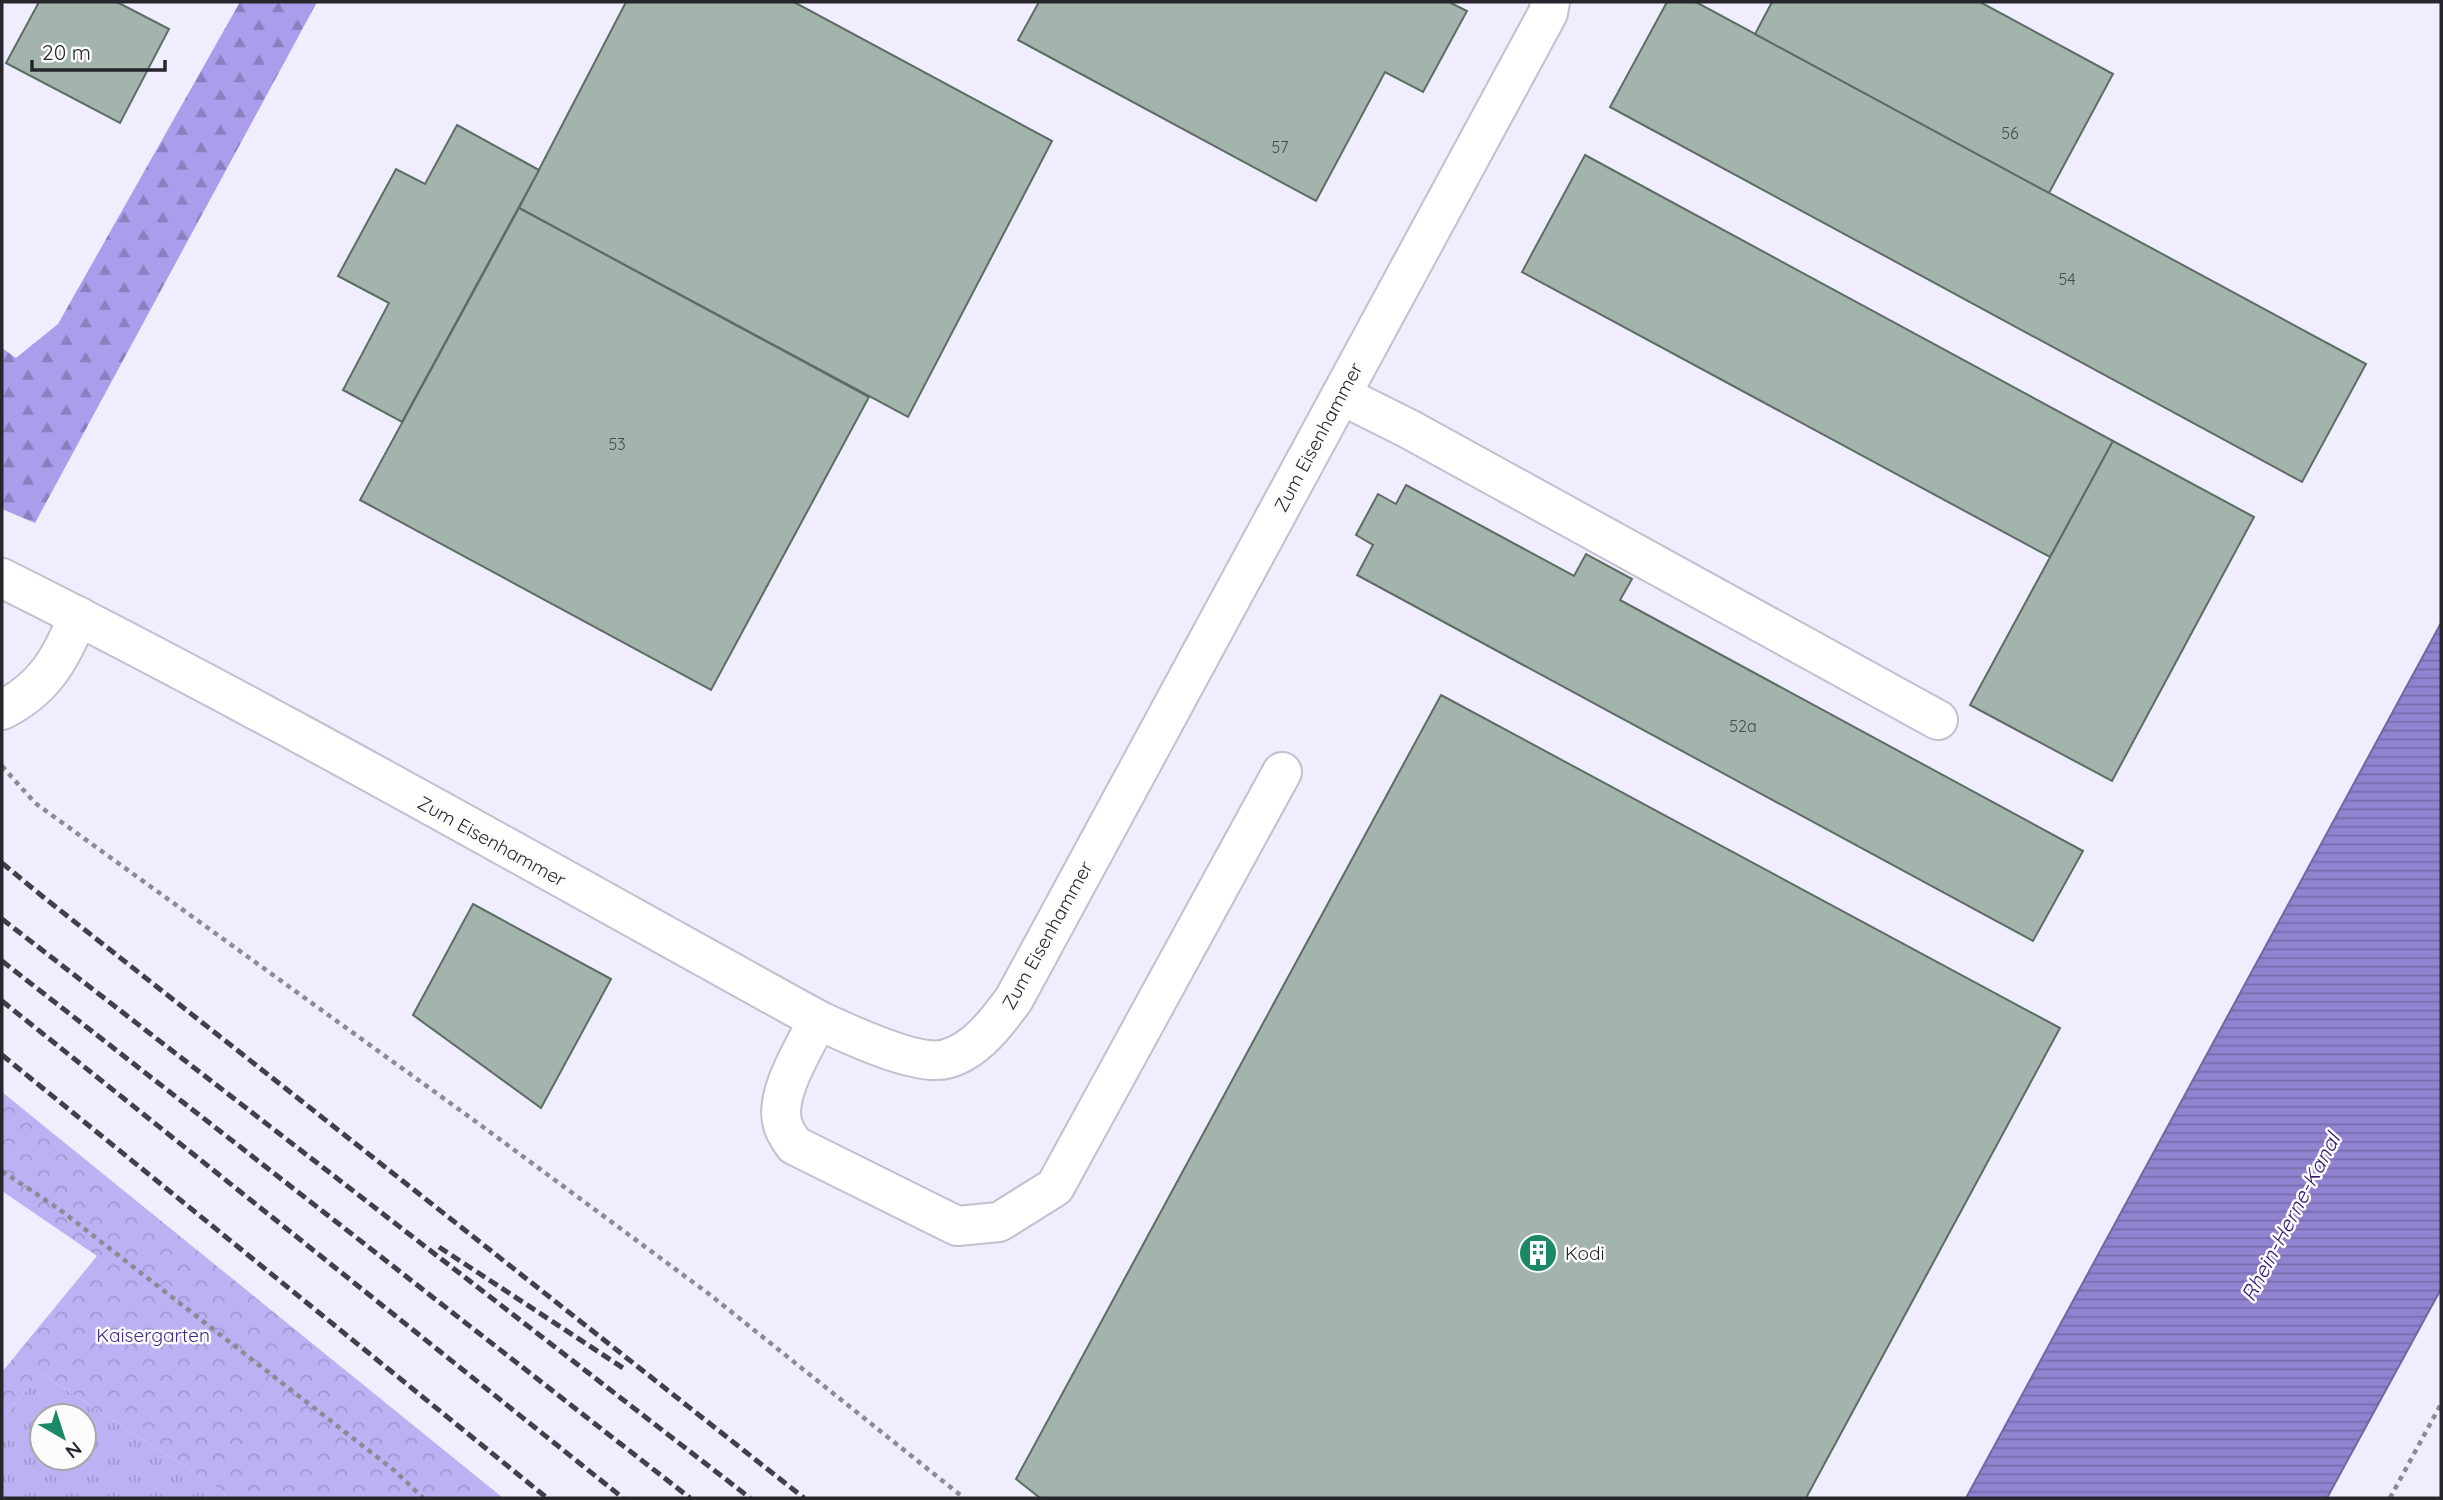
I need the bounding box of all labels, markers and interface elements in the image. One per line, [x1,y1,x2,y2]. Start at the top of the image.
scale bar [32,28,164,72]
text: 20 m [42,39,91,65]
house number: 56 [2001,123,2019,143]
house number: 57 [1272,137,1288,157]
house number: 54 [2058,269,2076,289]
street label: Zum Eisenhammer [1268,357,1368,516]
house number: 53 [608,434,626,454]
house number: 52a [1729,716,1757,736]
street label: Zum Eisenhammer [414,790,571,892]
street label: Zum Eisenhammer [996,856,1098,1013]
water label: Rhein-Herne-Kanal [2235,1127,2346,1305]
building icon: Kodi [1517,1232,1559,1274]
place label: Kodi [1565,1241,1604,1265]
park label: Kaisergarten [96,1323,210,1347]
north arrow [28,1402,98,1472]
text: N [61,1436,87,1464]

